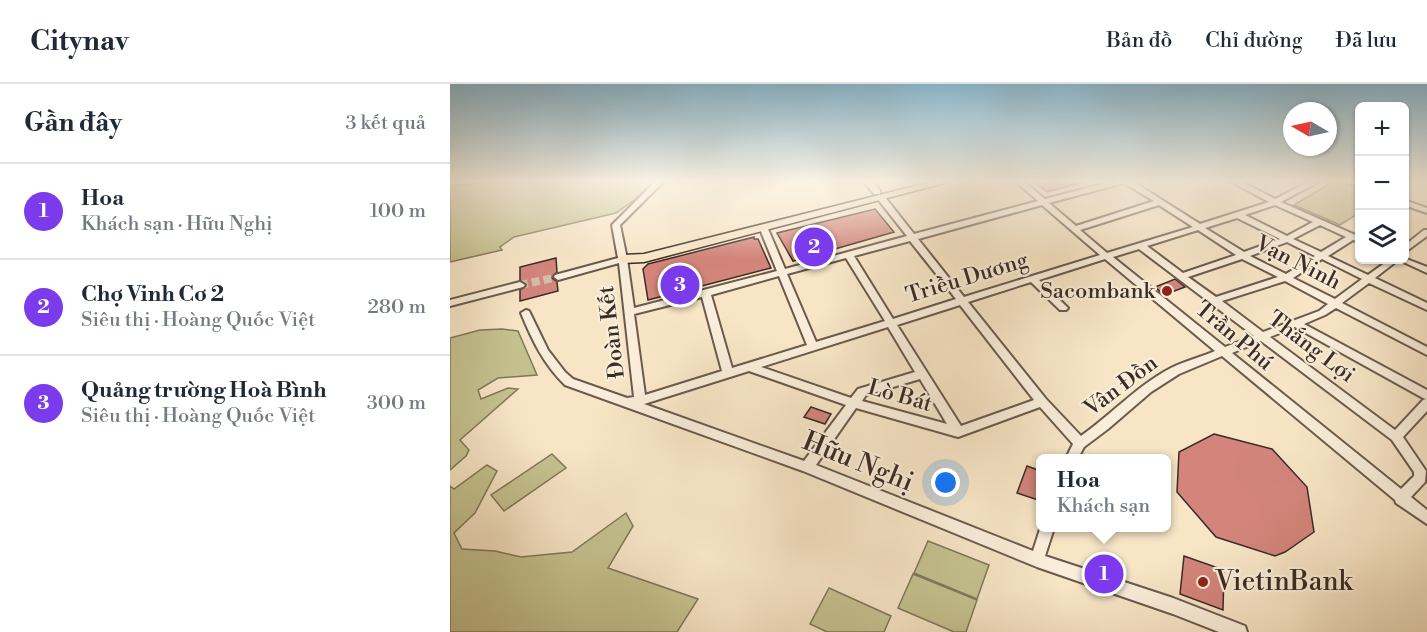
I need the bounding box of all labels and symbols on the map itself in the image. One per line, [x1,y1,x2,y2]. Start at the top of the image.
north arrow [1283,102,1337,156]
pin: 2 [794,224,834,270]
street label: Vạn Ninh [1250,230,1345,296]
street label: Triều Dương [903,246,1032,309]
pin: 3 [660,262,700,308]
place label: Sacombank [1040,278,1157,305]
street label: Đoàn Kết [593,284,631,380]
marker: Sacombank [1160,284,1174,298]
street label: Trần Phú [1190,296,1279,377]
street label: Thắng Lợi [1262,305,1360,389]
street label: Vân Đồn [1078,350,1163,423]
street label: Lò Bát [865,374,936,418]
street label: Hữu Nghị [797,424,919,500]
your location [931,468,960,497]
pin: 1 [1084,552,1124,596]
place label: VietinBank [1214,565,1355,599]
marker: VietinBank [1196,575,1210,589]

